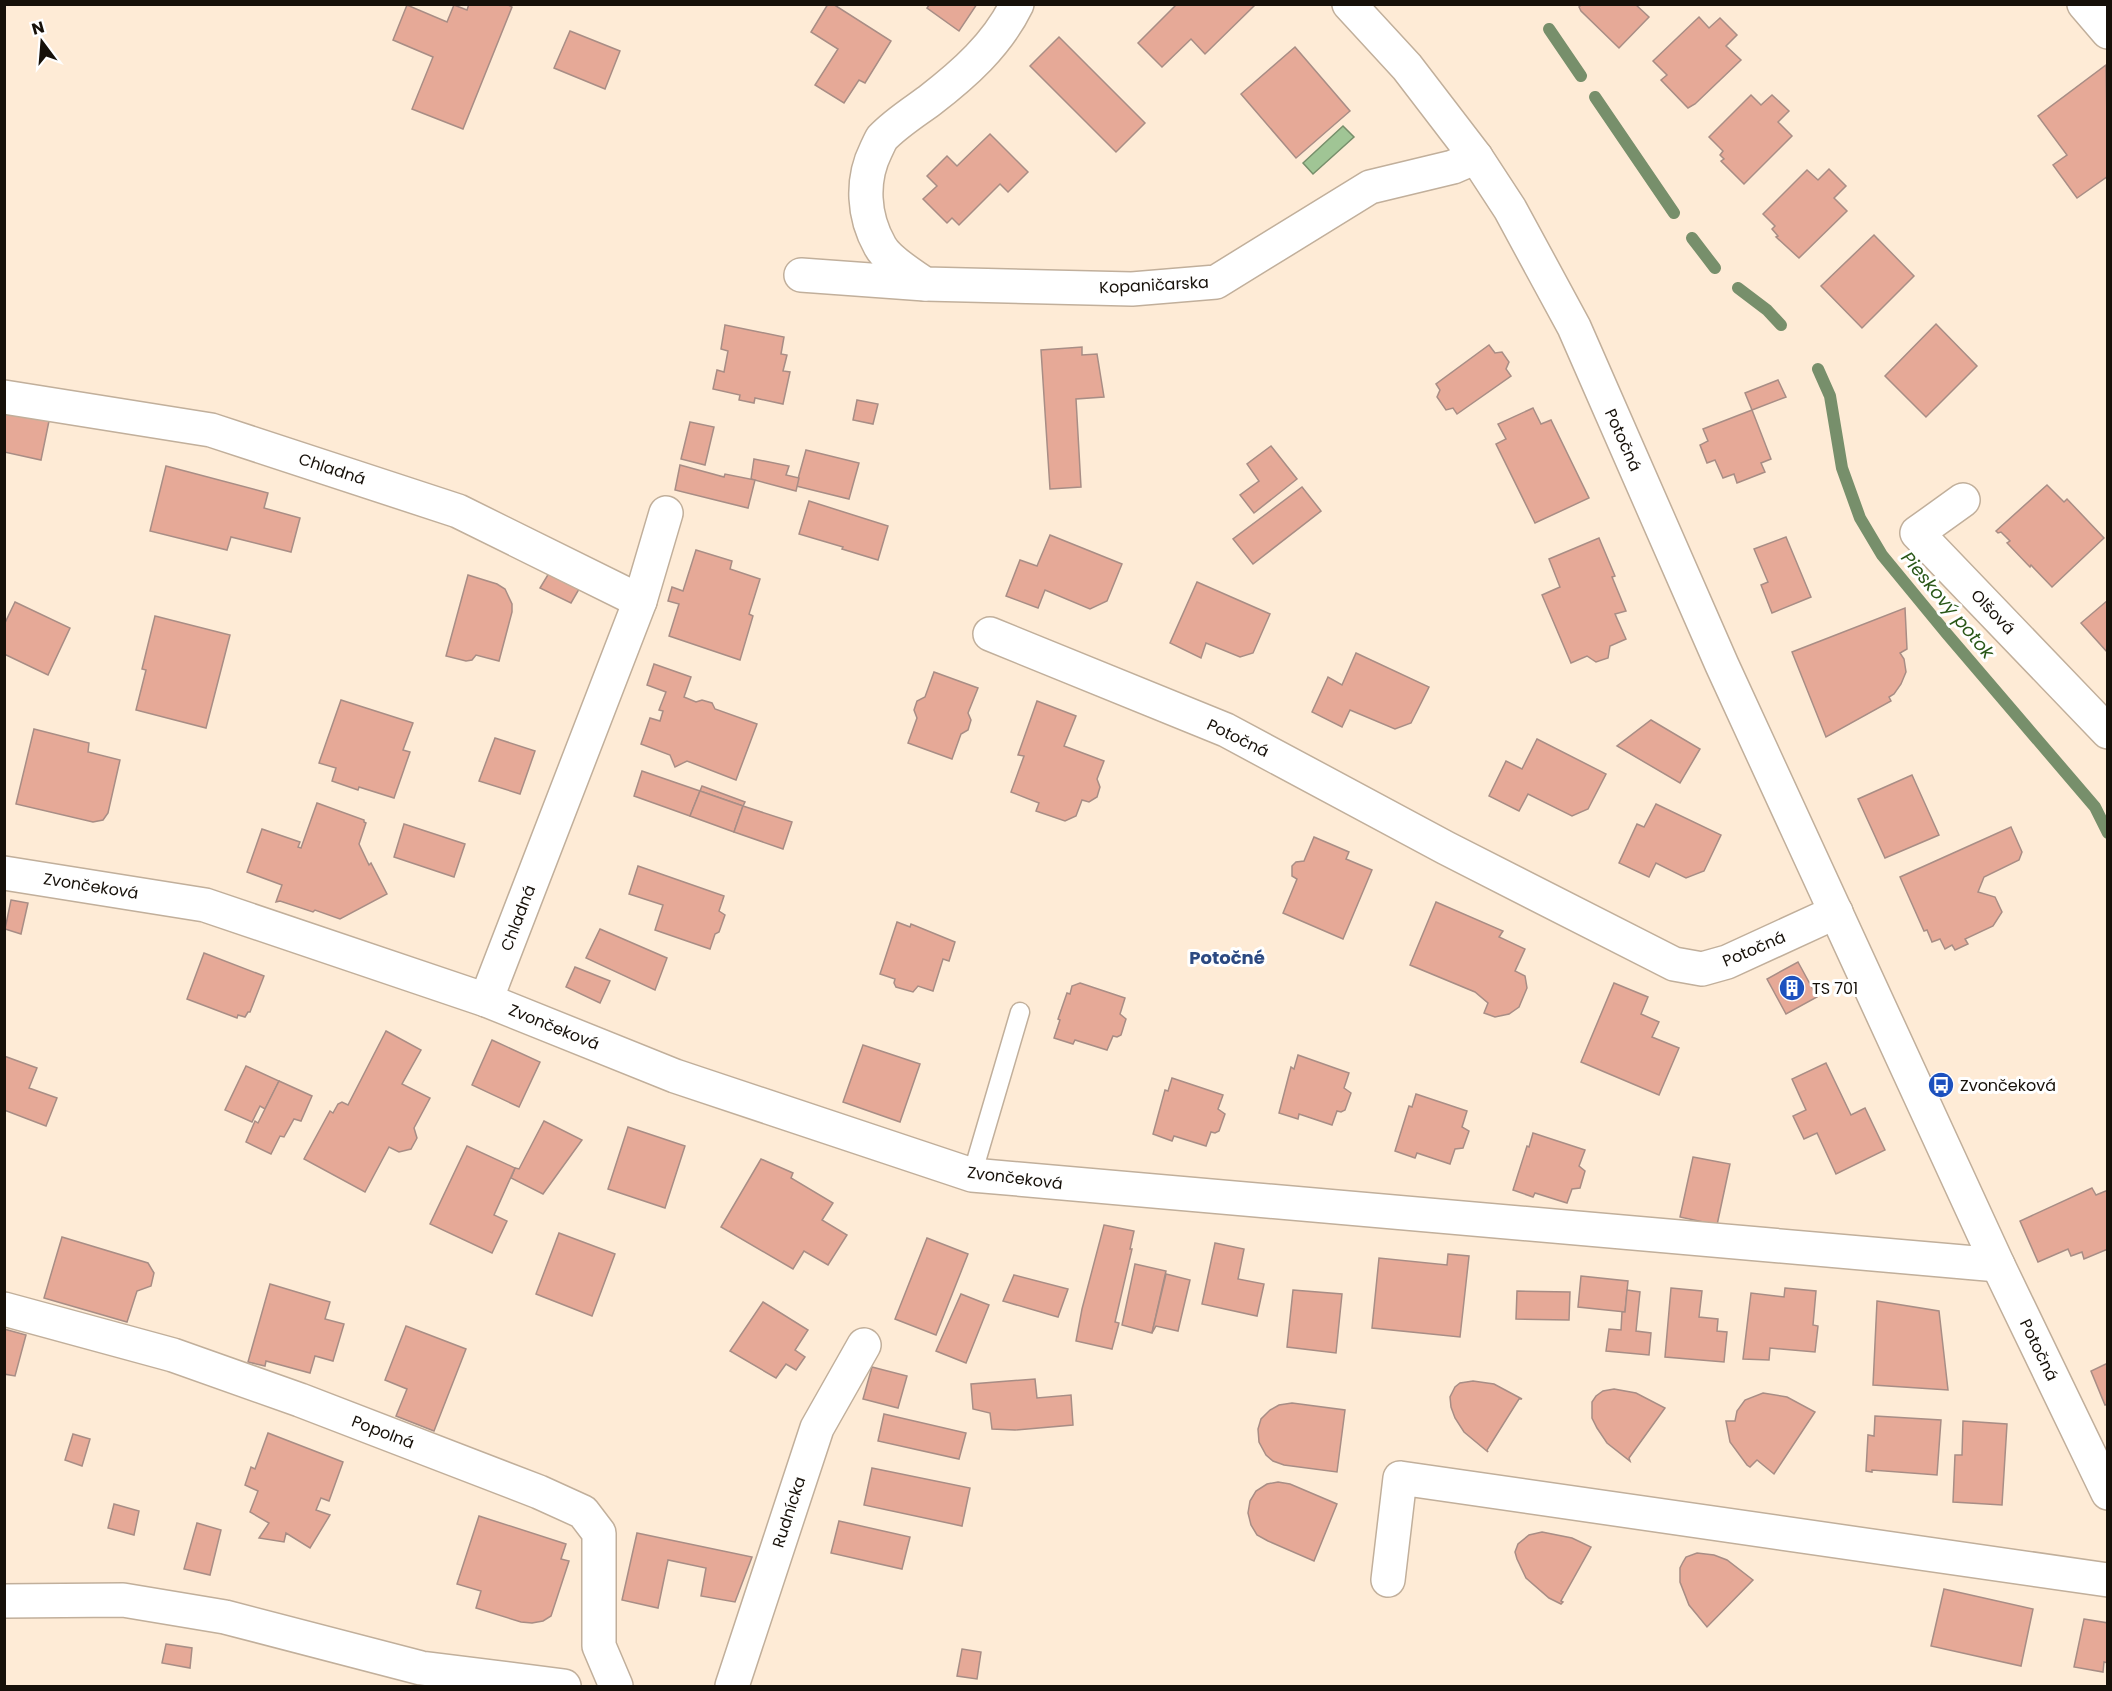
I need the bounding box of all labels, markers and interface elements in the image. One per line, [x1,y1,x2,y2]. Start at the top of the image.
north arrow [12,12,72,72]
text: N [29,15,47,41]
street label: Kopaničarska [1099,271,1209,299]
street label: Potočná [1599,405,1647,475]
street label: Chladná [296,447,368,491]
water label: Pieskový potok [1896,546,2001,664]
street label: Olšová [1966,584,2020,640]
street label: Potočná [1203,713,1273,763]
street label: Zvončeková [42,867,140,905]
street label: Chladná [495,882,541,954]
street label: Potočná [1719,925,1789,973]
district label: Potočné [1189,945,1265,970]
building icon: TS 701 [1777,973,1807,1003]
place label: TS 701 [1812,977,1858,1000]
street label: Zvončeková [505,998,603,1056]
bus stop icon: Zvončeková [1926,1070,1956,1100]
place label: Zvončeková [1960,1074,2056,1097]
street label: Zvončeková [966,1161,1064,1195]
street label: Potočná [2014,1315,2064,1385]
street label: Popolná [348,1410,418,1454]
street label: Rudnícka [767,1473,811,1551]

